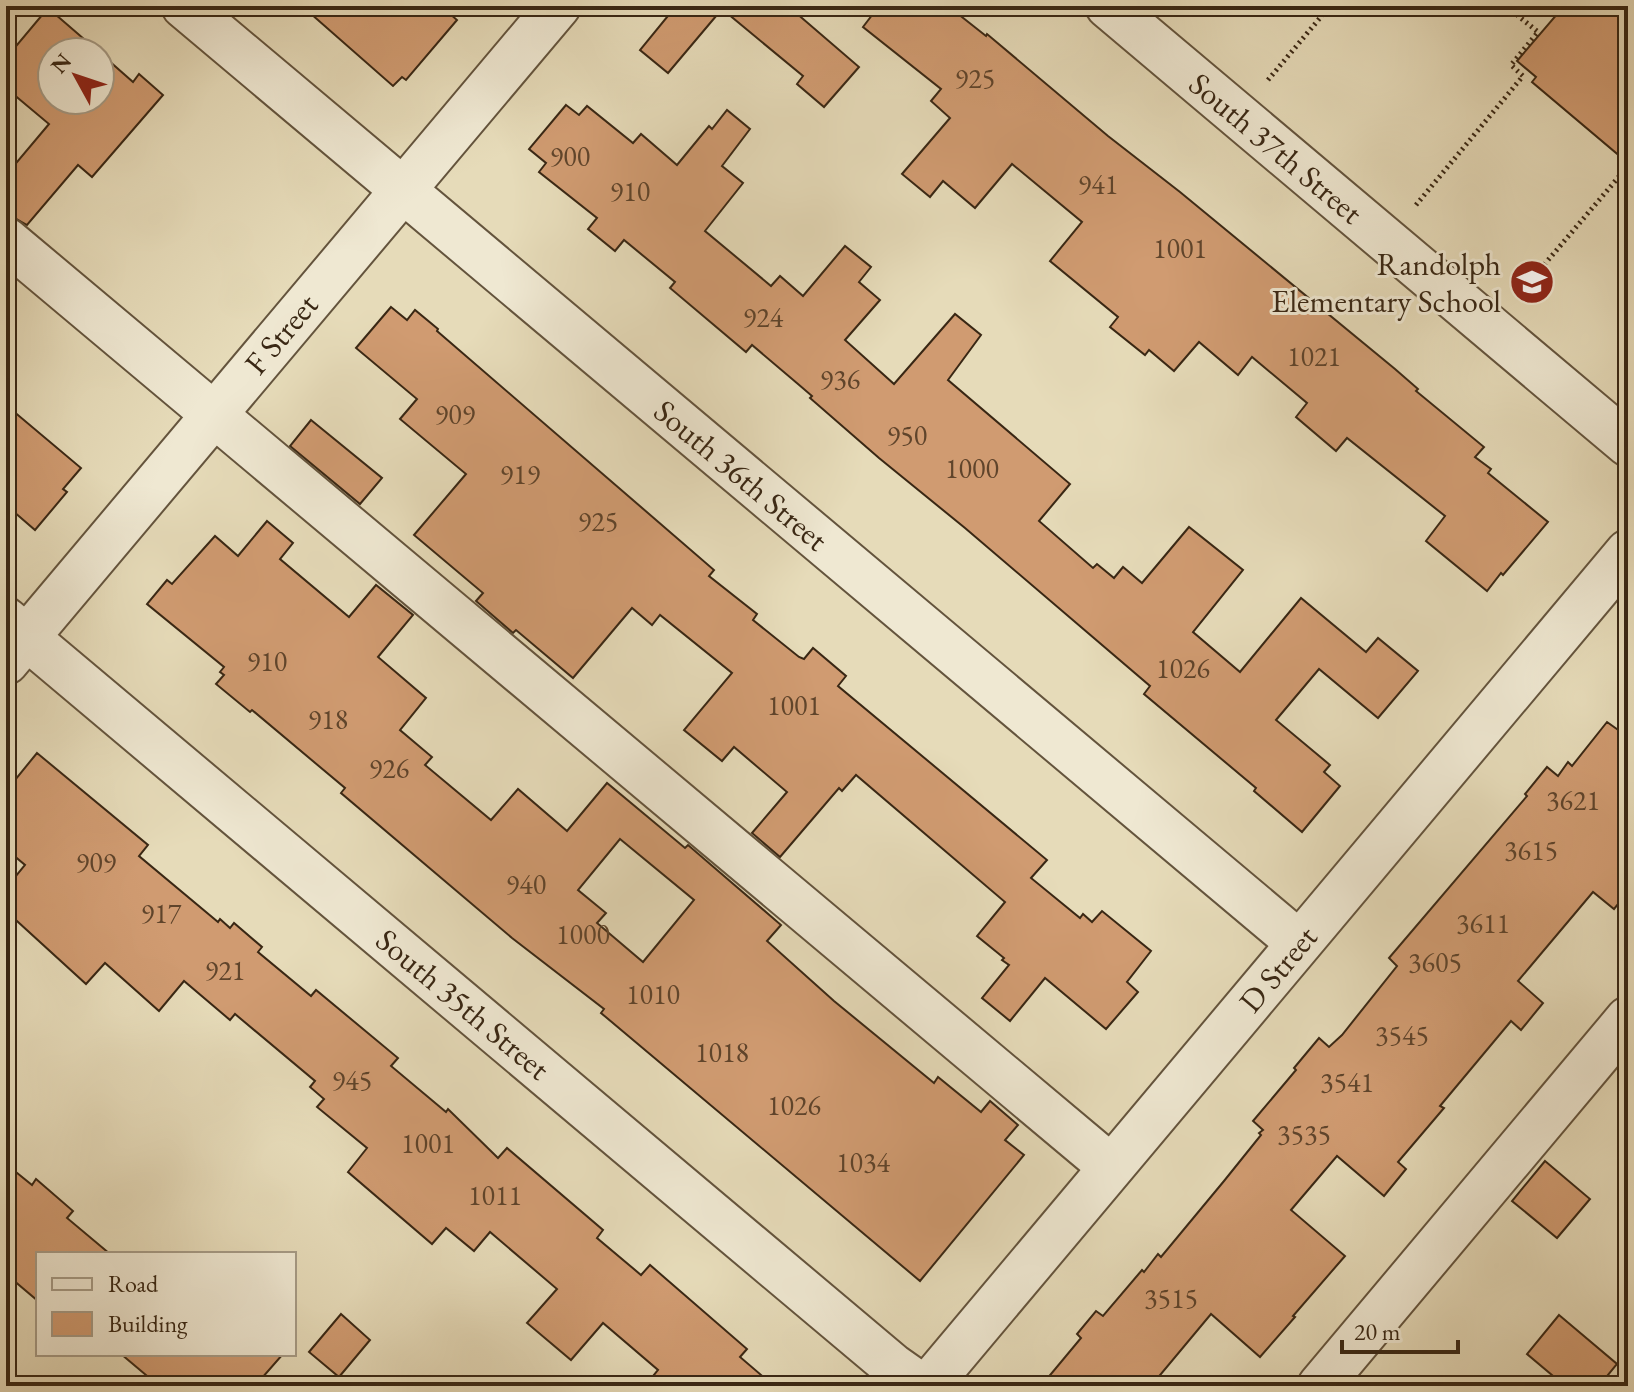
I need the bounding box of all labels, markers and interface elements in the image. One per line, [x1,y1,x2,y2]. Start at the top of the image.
north arrow [36,36,116,116]
text: N [44,47,78,80]
house number: 925 [955,60,995,96]
street label: South 37th Street [1180,63,1372,233]
house number: 900 [550,138,590,174]
house number: 941 [1078,166,1118,202]
house number: 910 [610,173,650,209]
house number: 1001 [1153,230,1207,266]
place label: Randolph Elementary School [1271,243,1501,322]
school or university icon: Randolph Elementary School [1508,258,1556,306]
street label: F Street [235,285,327,383]
house number: 924 [743,299,784,335]
house number: 1021 [1287,338,1341,374]
house number: 936 [820,361,860,397]
street label: South 36th Street [645,390,837,560]
house number: 909 [435,396,475,432]
house number: 950 [887,417,927,453]
house number: 1000 [945,450,999,486]
house number: 919 [500,456,540,492]
house number: 925 [578,503,618,539]
house number: 910 [247,643,287,679]
house number: 1026 [1156,650,1210,686]
house number: 1001 [767,687,821,723]
house number: 918 [308,701,348,737]
house number: 926 [369,750,409,786]
house number: 3621 [1546,782,1600,818]
house number: 3615 [1504,832,1558,868]
house number: 909 [76,844,116,880]
house number: 940 [506,866,546,902]
house number: 917 [141,895,182,931]
house number: 3611 [1456,905,1510,941]
house number: 1000 [556,916,610,952]
street label: D Street [1230,917,1326,1021]
street label: South 35th Street [367,919,559,1089]
house number: 3605 [1408,944,1462,980]
house number: 921 [205,952,245,988]
house number: 1010 [626,976,680,1012]
house number: 3545 [1375,1017,1429,1053]
house number: 1018 [695,1034,749,1070]
house number: 945 [332,1062,372,1098]
house number: 3541 [1320,1064,1374,1100]
house number: 1026 [767,1087,821,1123]
house number: 3535 [1277,1116,1331,1152]
house number: 1001 [401,1125,455,1161]
house number: 1034 [836,1144,890,1180]
house number: 1011 [468,1177,522,1213]
legend [36,1252,296,1356]
text: Road [108,1268,159,1299]
house number: 3515 [1144,1280,1198,1316]
scale bar [1342,1304,1458,1354]
text: Building [108,1308,188,1339]
text: 20 m [1354,1316,1401,1347]

